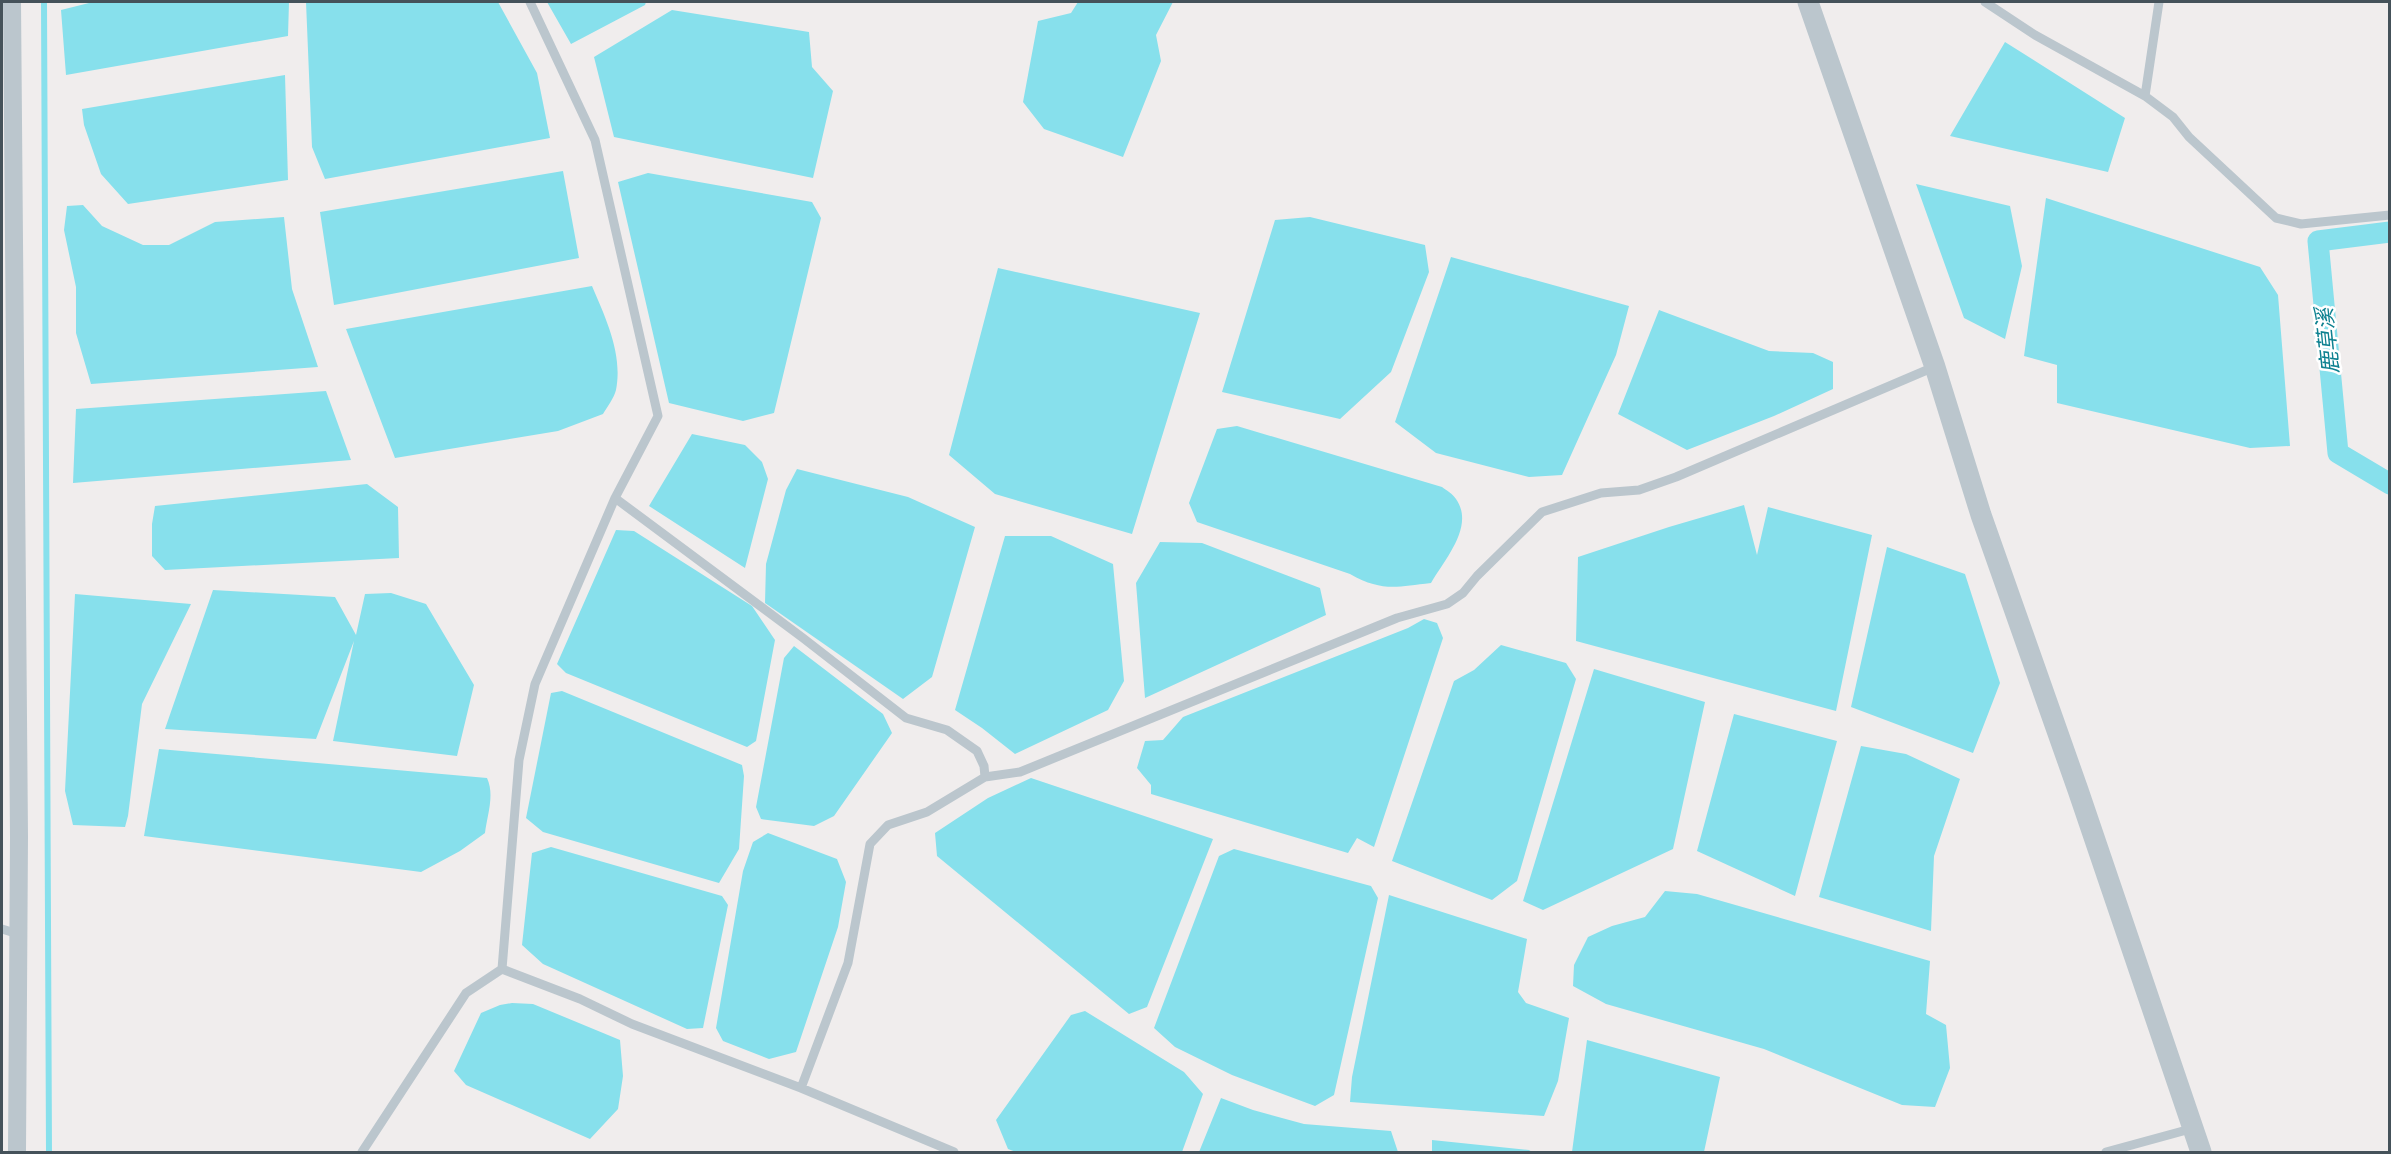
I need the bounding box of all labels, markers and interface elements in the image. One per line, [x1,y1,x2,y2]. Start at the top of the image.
water label: 鹿草溪 [2310,304,2343,375]

